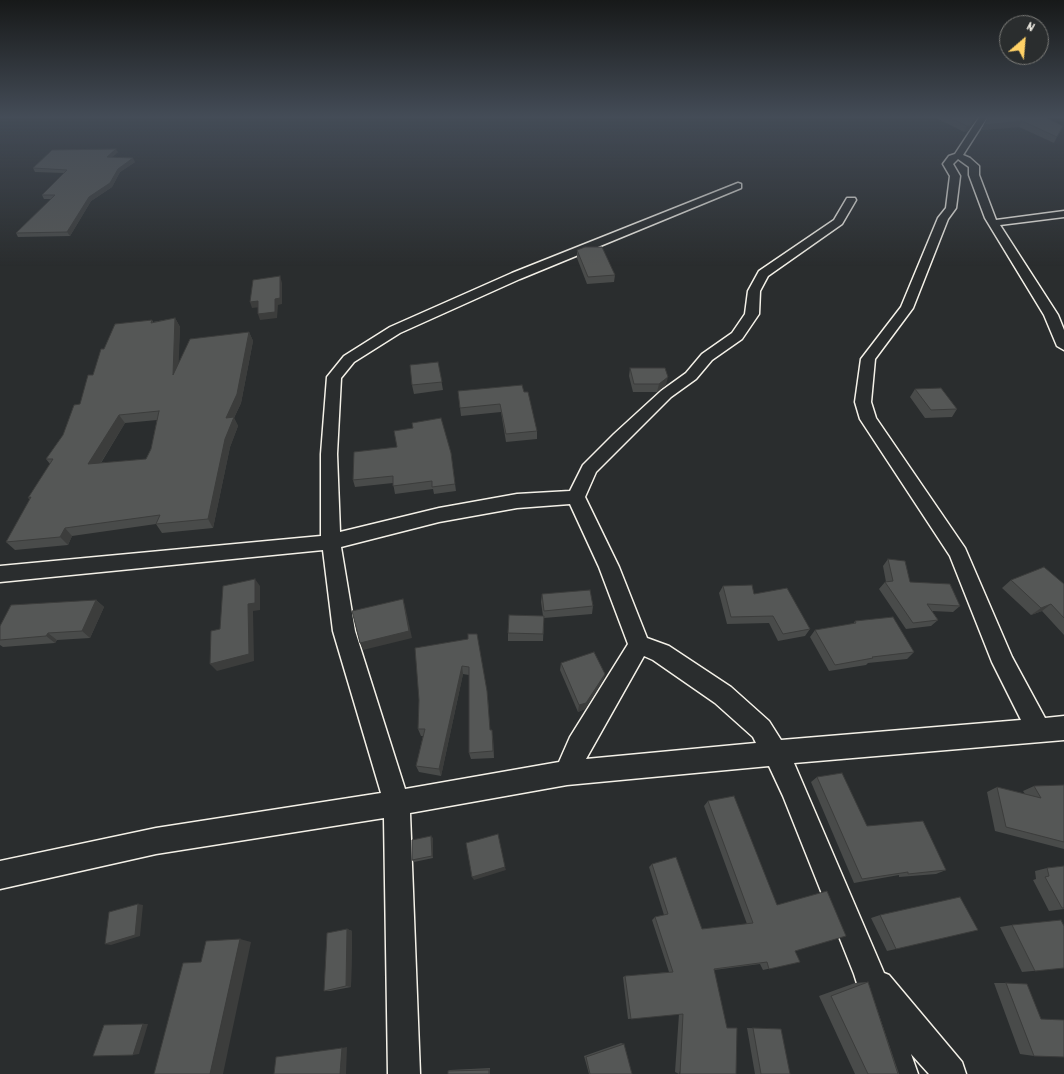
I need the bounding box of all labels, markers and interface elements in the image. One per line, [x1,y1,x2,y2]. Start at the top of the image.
north arrow [999,15,1049,65]
text: N [1023,17,1038,38]

